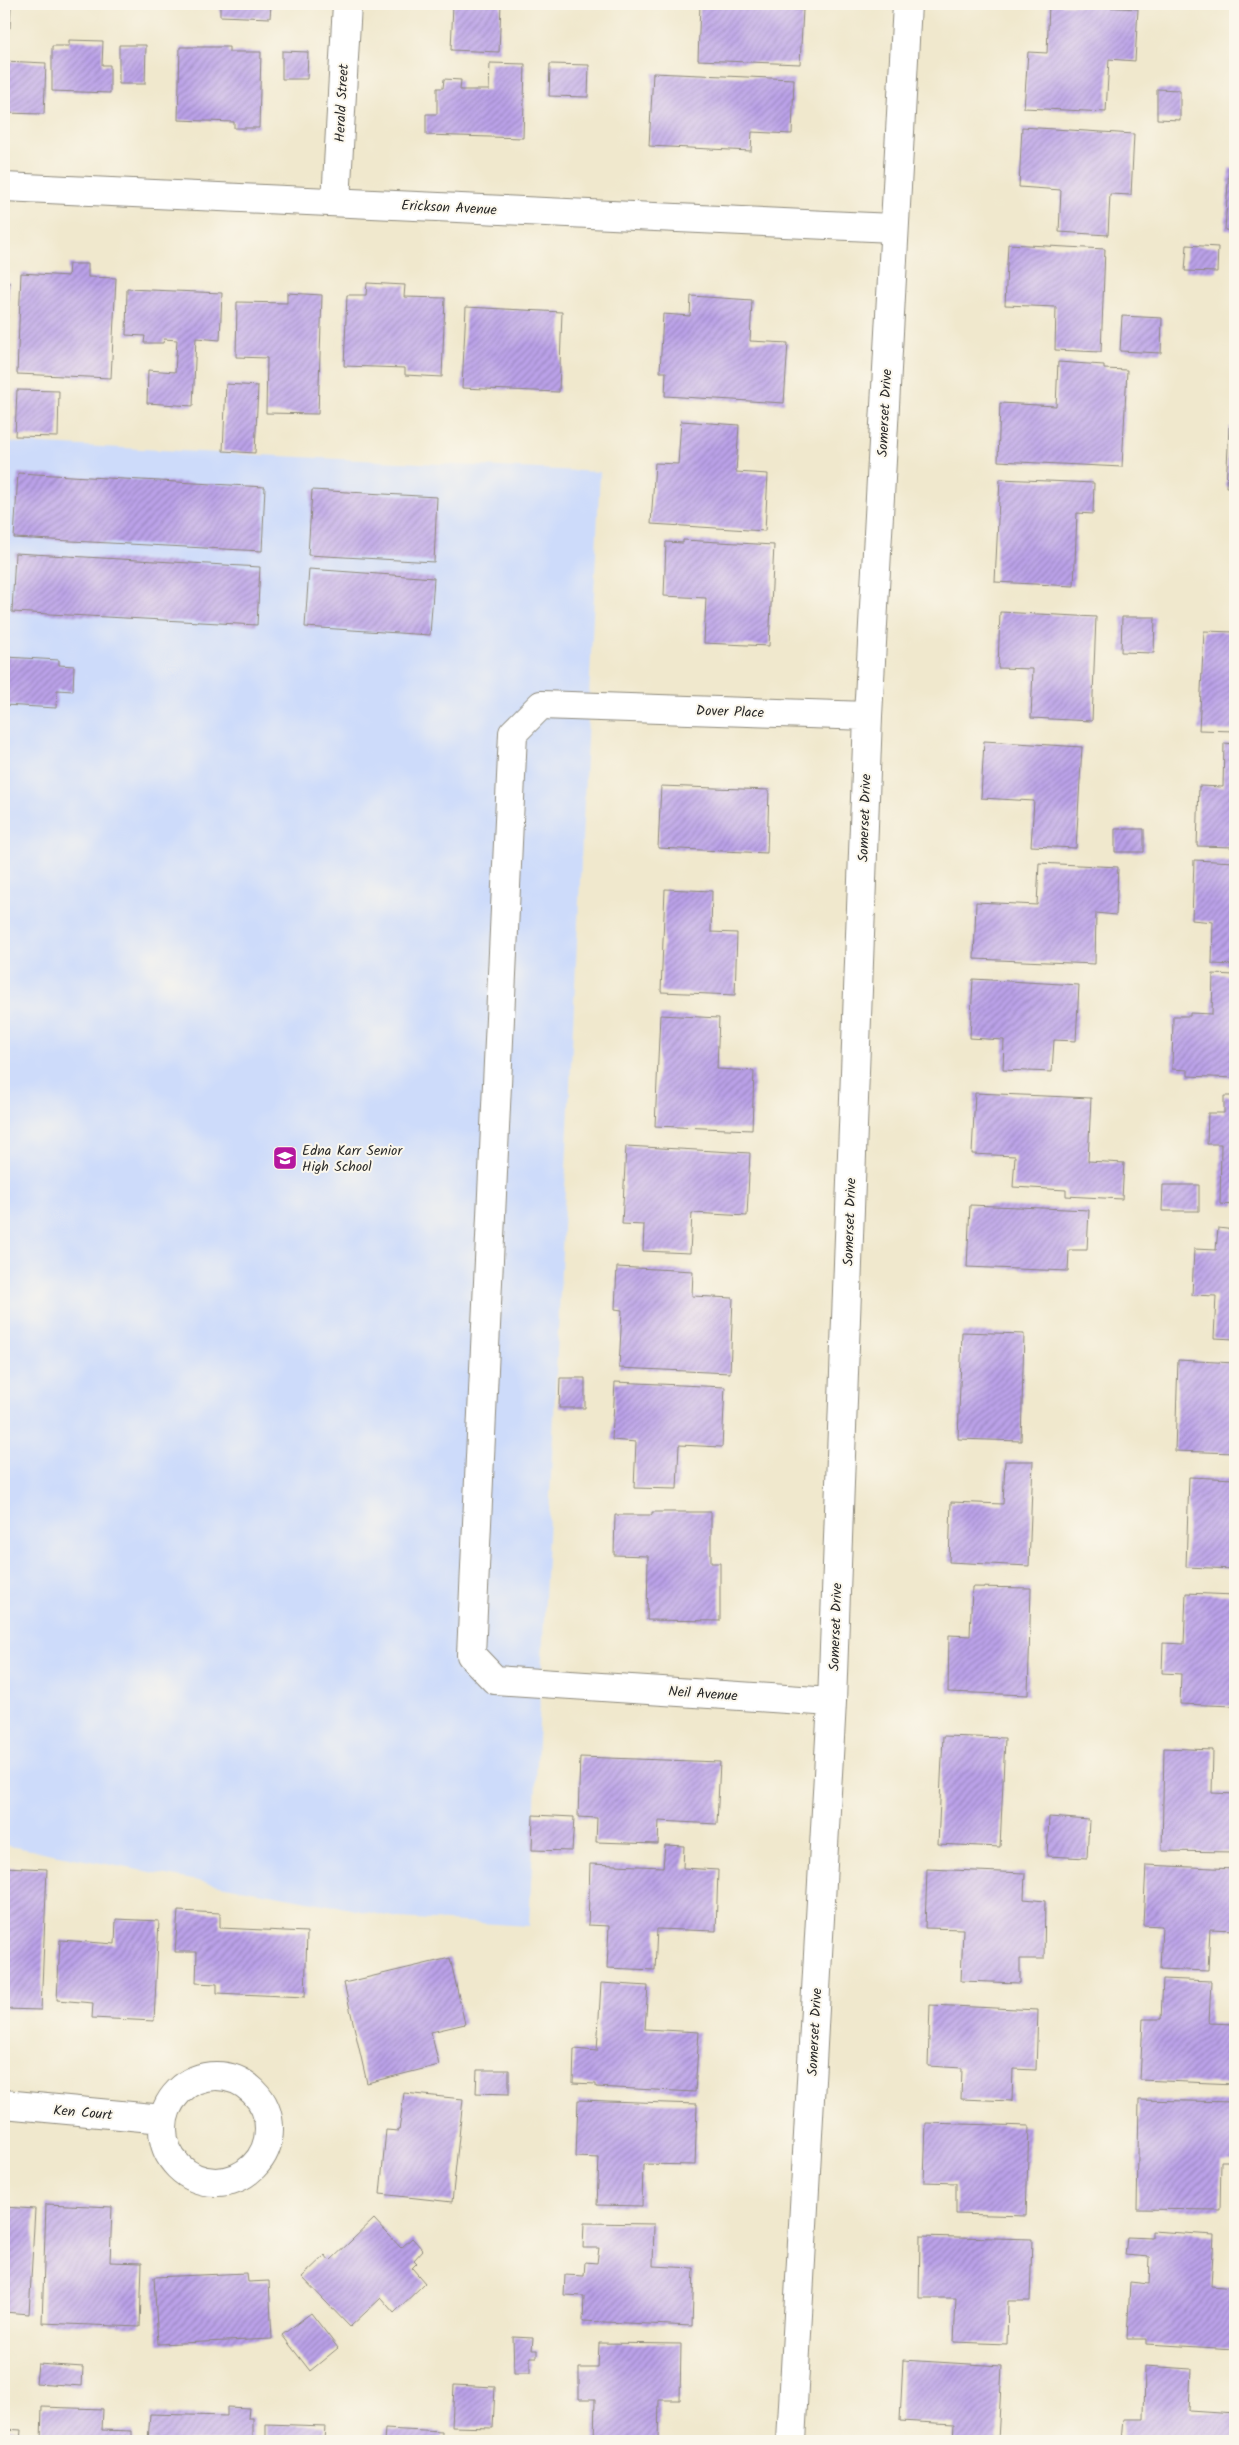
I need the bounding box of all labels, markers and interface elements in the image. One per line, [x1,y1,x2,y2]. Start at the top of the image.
street label: Herald Street [329,63,355,143]
street label: Erickson Avenue [401,195,498,222]
street label: Somerset Drive [872,368,898,458]
street label: Dover Place [696,700,765,724]
street label: Somerset Drive [852,773,878,863]
place label: Edna Karr Senior High School [302,1140,403,1178]
school or university icon: Edna Karr Senior High School [272,1145,298,1171]
street label: Somerset Drive [837,1177,863,1267]
street label: Somerset Drive [823,1582,849,1672]
street label: Neil Avenue [668,1681,739,1707]
street label: Somerset Drive [802,1987,828,2077]
street label: Ken Court [52,2099,114,2127]

